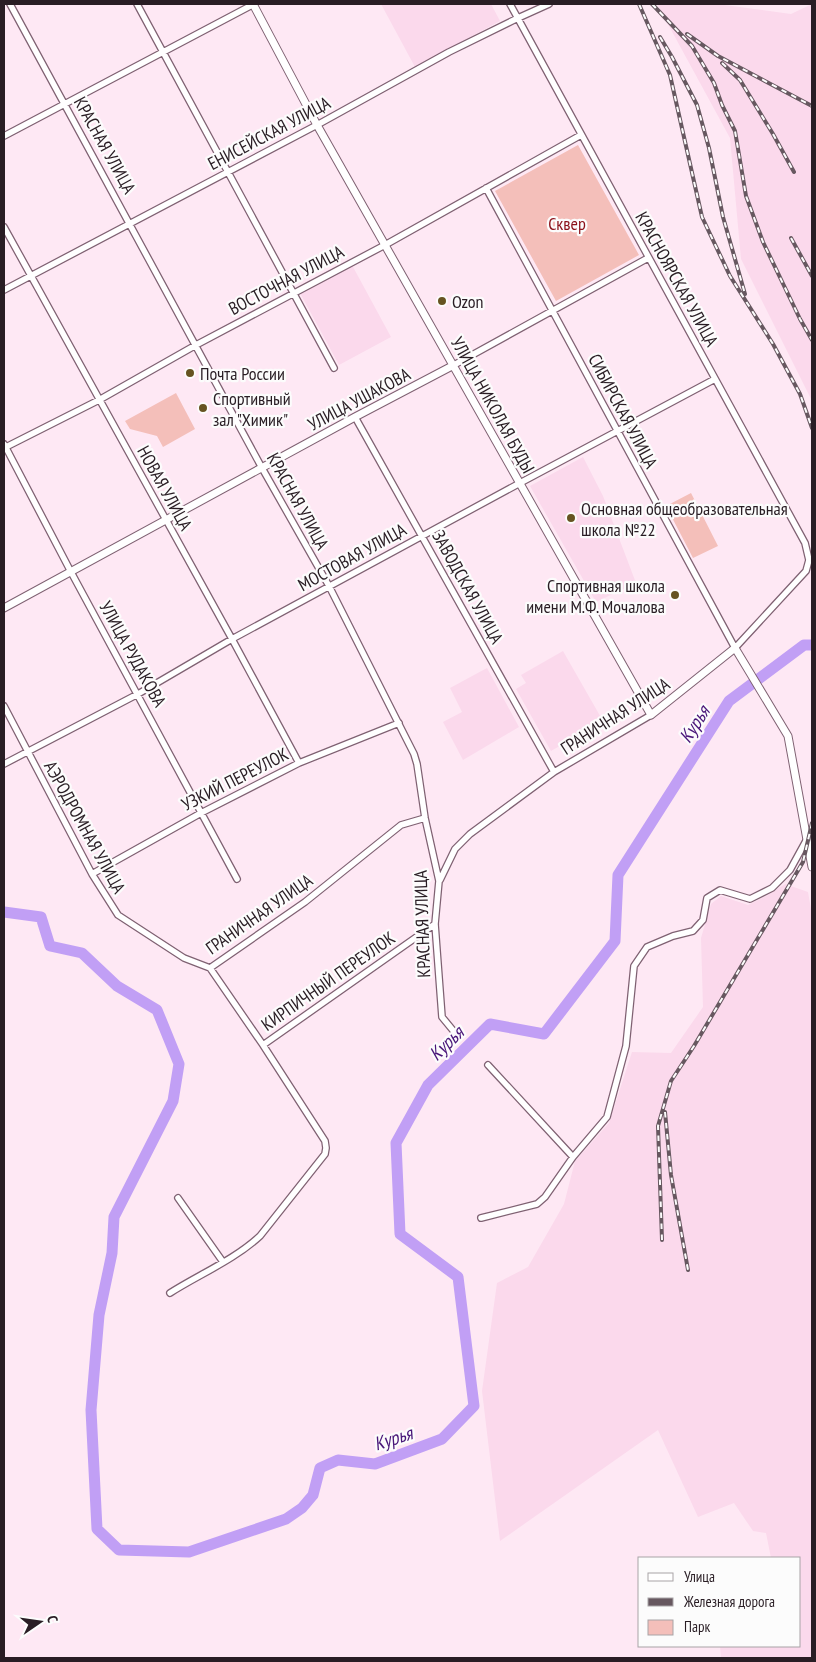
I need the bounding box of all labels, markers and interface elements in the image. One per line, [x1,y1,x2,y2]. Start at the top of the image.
street label: ЕНИСЕЙСКАЯ УЛИЦА [204,91,335,175]
street label: КРАСНАЯ УЛИЦА [69,92,141,198]
street label: КРАСНОЯРСКАЯ УЛИЦА [630,208,724,351]
park label: Сквер [548,212,586,235]
street label: ВОСТОЧНАЯ УЛИЦА [224,240,348,320]
place label: Ozon [452,290,484,313]
marker: Ozon [436,295,448,307]
street label: УЛИЦА НИКОЛАЯ БУДЫ [446,333,540,477]
street label: СИБИРСКАЯ УЛИЦА [583,350,663,473]
place label: Почта России [200,362,285,385]
street label: УЛИЦА УШАКОВА [304,362,415,436]
marker: Почта России [184,367,196,379]
place label: Спортивный зал "Химик" [213,387,291,431]
marker: Спортивный зал "Химик" [197,402,209,414]
street label: НОВАЯ УЛИЦА [132,442,198,535]
street label: КРАСНАЯ УЛИЦА [262,448,334,554]
place label: Основная общеобразовательная школа №22 [581,497,788,541]
marker: Основная общеобразовательная школа №22 [565,512,577,524]
street label: МОСТОВАЯ УЛИЦА [294,518,411,596]
street label: ЗАВОДСКАЯ УЛИЦА [427,526,509,648]
place label: Спортивная школа имени М.Ф. Мочалова [526,574,665,618]
marker: Спортивная школа имени М.Ф. Мочалова [669,589,681,601]
street label: УЛИЦА РУДАКОВА [94,597,172,711]
street label: ГРАНИЧНАЯ УЛИЦА [556,672,674,760]
water label: Курья [673,700,716,747]
street label: УЗКИЙ ПЕРЕУЛОК [178,742,292,816]
street label: АЭРОДРОМНАЯ УЛИЦА [39,757,131,898]
street label: ГРАНИЧНАЯ УЛИЦА [201,868,317,959]
street label: КРАСНАЯ УЛИЦА [409,869,435,978]
street label: КИРПИЧНЫЙ ПЕРЕУЛОК [257,926,399,1036]
water label: Курья [424,1020,470,1065]
water label: Курья [371,1420,417,1455]
legend [638,1557,801,1647]
text: Улица [684,1567,715,1586]
text: Железная дорога [683,1592,775,1611]
north arrow [15,1597,65,1647]
text: С [43,1614,62,1625]
text: Парк [684,1617,710,1636]

